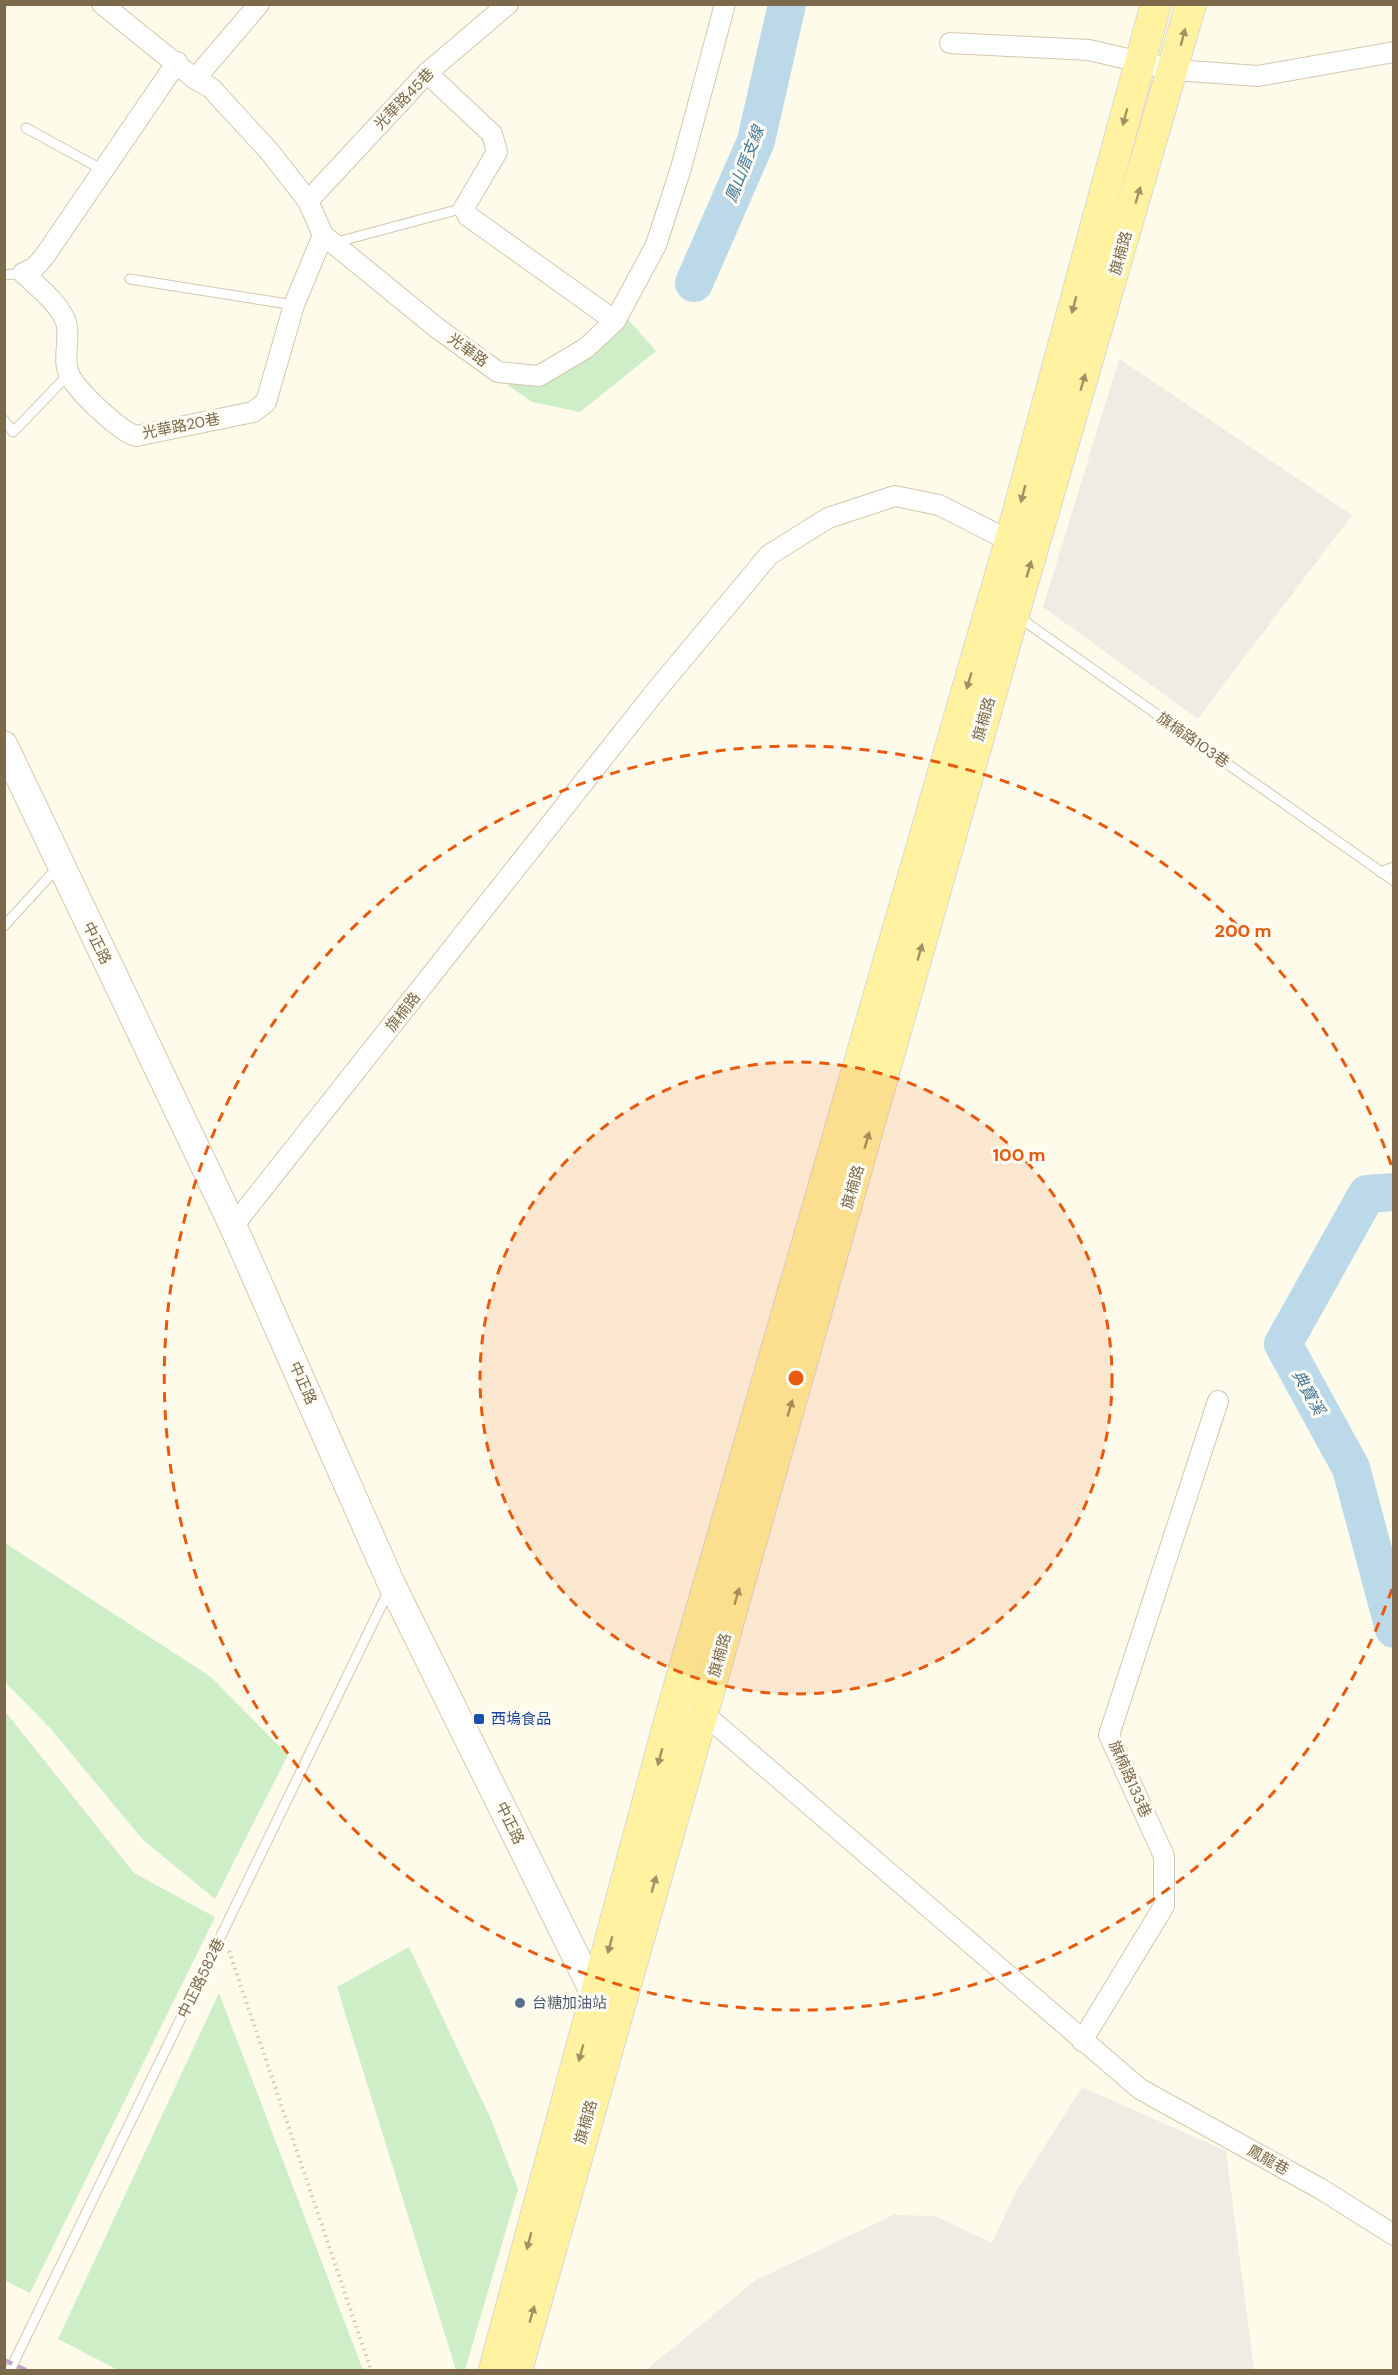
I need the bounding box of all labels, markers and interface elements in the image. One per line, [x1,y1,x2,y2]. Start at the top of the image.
one-way arrow [1178,28,1188,46]
street label: 光華路45巷 [370,64,438,134]
one-way arrow [1119,108,1129,126]
water label: 鳳山厝支線 [720,121,769,205]
one-way arrow [1134,186,1143,204]
street label: 旗楠路 [1105,229,1137,277]
one-way arrow [1068,296,1078,314]
street label: 光華路 [444,329,492,371]
one-way arrow [1079,373,1088,391]
street label: 光華路20巷 [140,409,222,443]
one-way arrow [1018,485,1027,503]
one-way arrow [1025,560,1034,578]
one-way arrow [964,672,973,690]
street label: 旗楠路 [968,695,1000,743]
street label: 旗楠路103巷 [1153,708,1233,772]
street label: 中正路 [78,918,116,968]
text: 200 m [1215,919,1271,943]
one-way arrow [915,943,925,962]
street label: 旗楠路 [381,988,425,1036]
one-way arrow [863,1131,872,1149]
text: 100 m [992,1143,1046,1167]
street label: 旗楠路 [837,1163,869,1211]
street label: 中正路 [285,1358,321,1408]
water label: 典寶溪 [1288,1366,1330,1420]
centre of rings [786,1368,806,1388]
one-way arrow [786,1399,795,1417]
one-way arrow [732,1587,742,1605]
street label: 旗楠路 [704,1631,736,1679]
place label: 西塢食品 [491,1709,551,1729]
marker: 西塢食品 [472,1712,486,1726]
street label: 旗楠路133巷 [1104,1737,1156,1821]
one-way arrow [655,1748,664,1766]
street label: 中正路 [491,1798,529,1848]
one-way arrow [649,1875,659,1893]
street label: 中正路582巷 [173,1935,229,2021]
one-way arrow [605,1936,614,1954]
place label: 台糖加油站 [532,1993,607,2013]
marker: 台糖加油站 [513,1996,527,2010]
one-way arrow [575,2044,585,2062]
street label: 旗楠路 [570,2098,602,2146]
street label: 鳳龍巷 [1243,2140,1293,2180]
one-way arrow [524,2232,533,2250]
one-way arrow [528,2305,538,2323]

